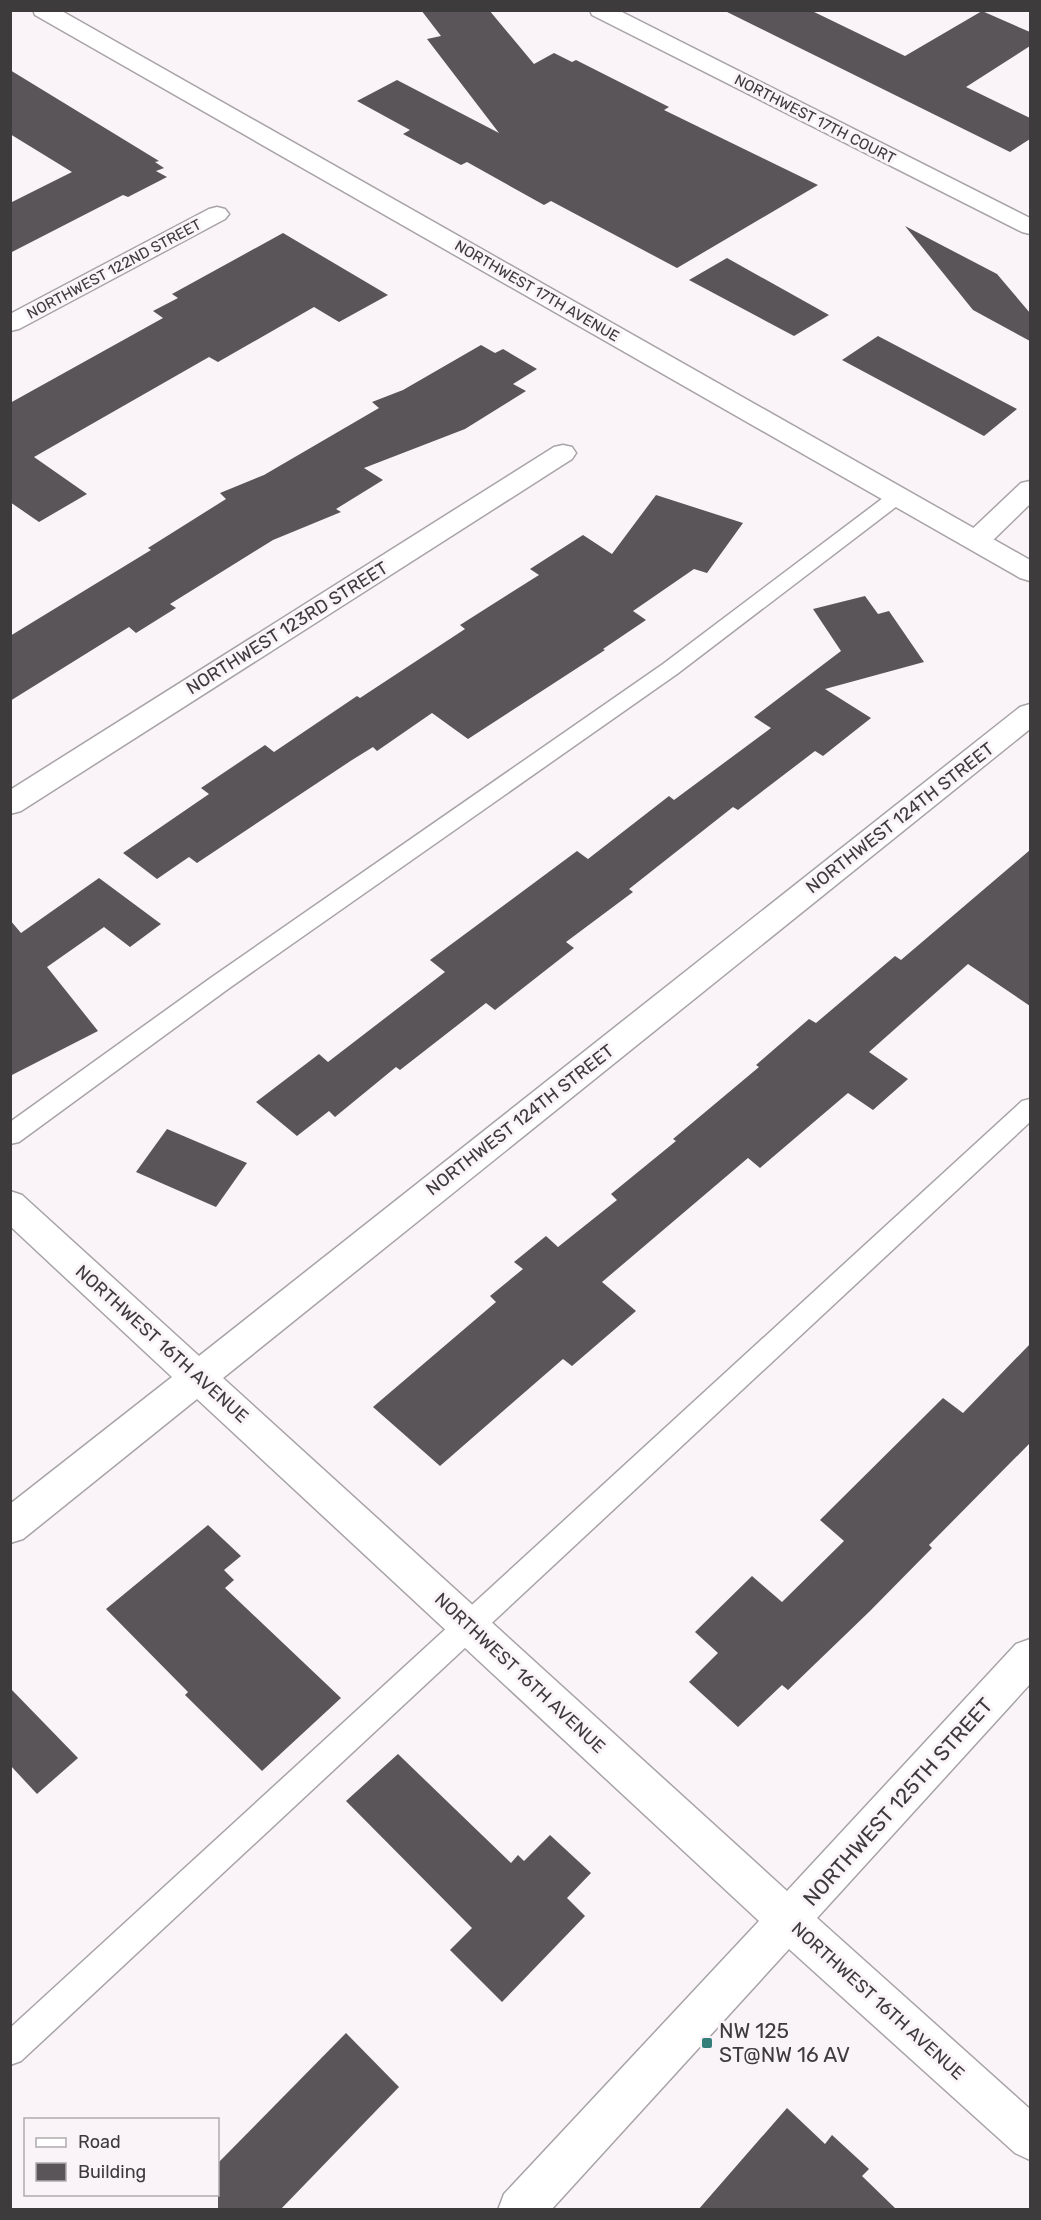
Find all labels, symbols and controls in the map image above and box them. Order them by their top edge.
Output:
street label: NORTHWEST 17TH COURT [732,71,899,168]
street label: NORTHWEST 122ND STREET [24,215,205,323]
street label: NORTHWEST 17TH AVENUE [452,236,622,346]
street label: NORTHWEST 123RD STREET [182,557,392,699]
street label: NORTHWEST 124TH STREET [802,738,998,898]
street label: NORTHWEST 124TH STREET [422,1040,618,1200]
street label: NORTHWEST 16TH AVENUE [71,1260,253,1428]
street label: NORTHWEST 16TH AVENUE [430,1588,610,1758]
street label: NORTHWEST 125TH STREET [798,1693,998,1911]
street label: NORTHWEST 16TH AVENUE [787,1917,969,2085]
place label: NW 125 ST@NW 16 AV [719,2018,850,2067]
marker: NW 125 ST@NW 16 AV [700,2036,714,2050]
legend [24,2118,219,2196]
text: Road [78,2131,121,2153]
text: Building [78,2161,146,2183]

